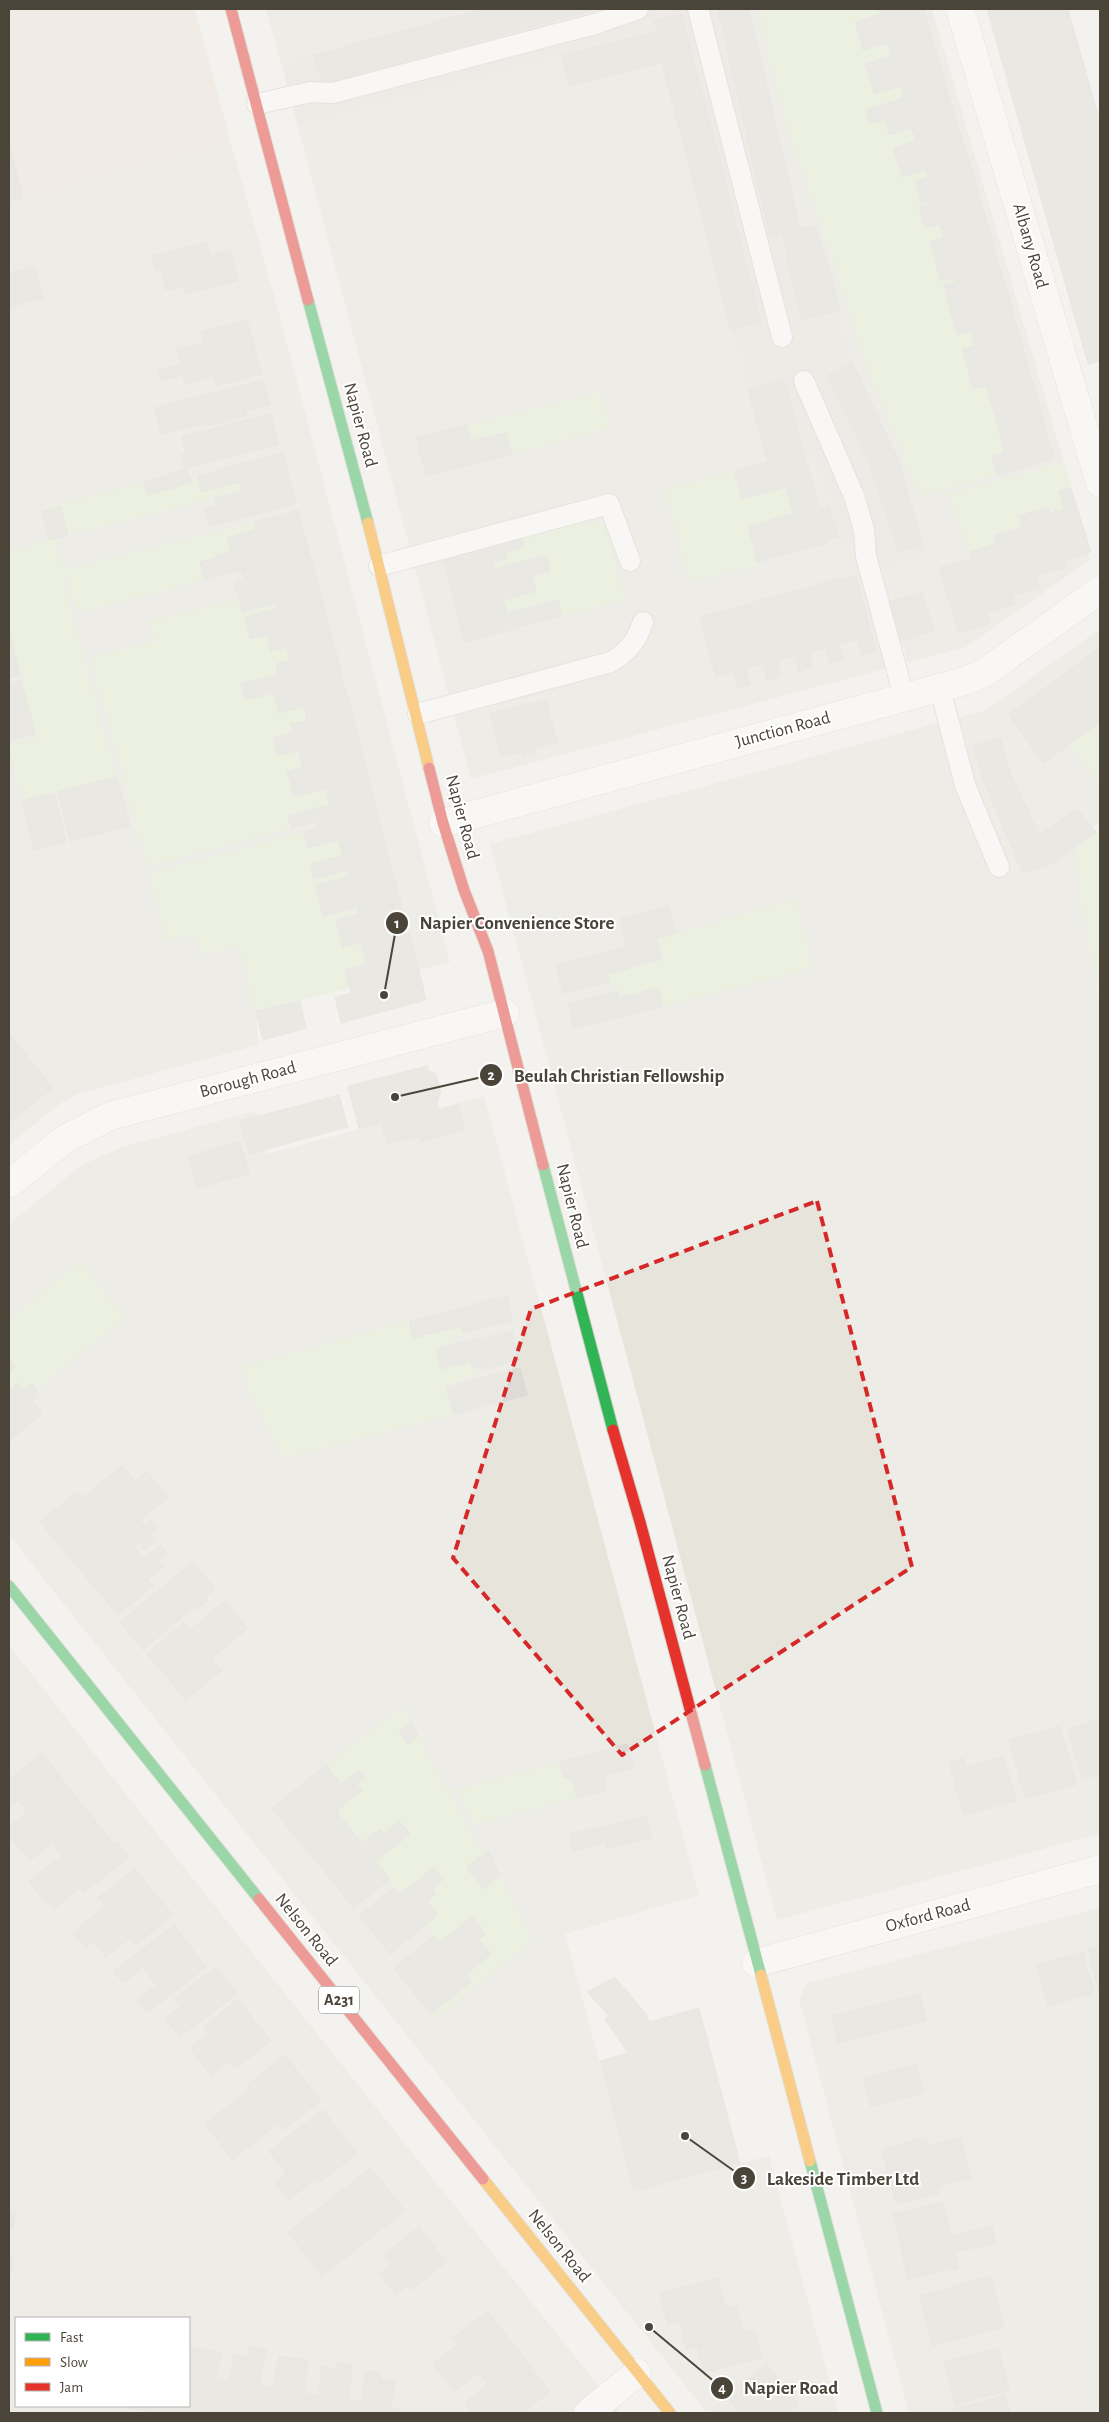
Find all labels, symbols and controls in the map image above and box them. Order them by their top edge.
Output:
street label: Albany Road [1009,201,1051,291]
street label: Napier Road [340,381,380,469]
street label: Junction Road [734,709,832,751]
street label: Napier Road [442,773,482,861]
callout: Napier Convenience Store [385,906,624,940]
text: Napier Convenience Store [420,914,614,933]
text: 1 [394,916,400,931]
callout: Beulah Christian Fellowship [478,1058,734,1092]
street label: Borough Road [198,1059,298,1101]
text: Beulah Christian Fellowship [514,1067,724,1086]
text: 2 [487,1068,495,1083]
street label: Napier Road [553,1162,591,1250]
street label: Napier Road [658,1553,698,1641]
street label: Nelson Road [271,1890,341,1970]
street label: Oxford Road [884,1896,972,1936]
road number: A231 [319,1986,359,2014]
callout: Lakeside Timber Ltd [732,2161,929,2195]
text: Lakeside Timber Ltd [767,2170,919,2189]
text: 3 [741,2171,747,2186]
street label: Nelson Road [524,2206,594,2286]
legend [15,2317,190,2407]
text: Fast [60,2330,84,2345]
text: Slow [60,2355,88,2370]
callout: Napier Road [709,2371,849,2405]
text: Napier Road [744,2379,838,2398]
text: Jam [60,2380,83,2395]
text: 4 [718,2381,726,2396]

